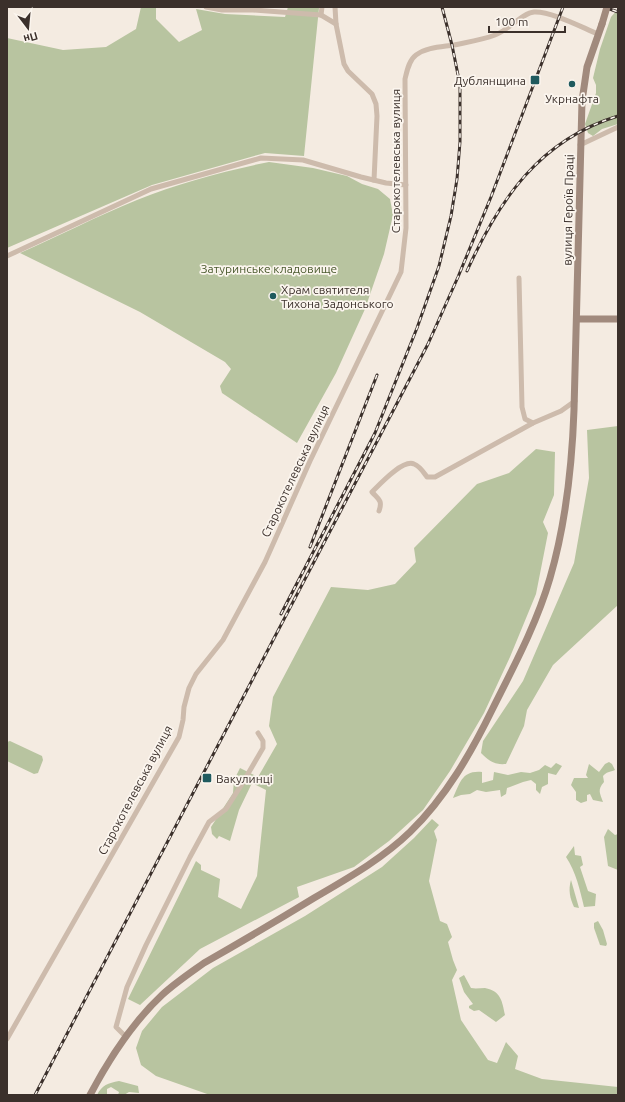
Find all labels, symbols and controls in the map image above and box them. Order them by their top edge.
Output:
north arrow [8,8,48,48]
scale bar [489,8,565,34]
text: 100 m [495,15,528,28]
text: Пн [22,30,39,45]
place label: Дублянщина [454,74,526,87]
marker: Дублянщина [529,74,541,86]
marker: Укрнафта [567,79,577,89]
street label: Старокотелевська вулиця [389,89,402,233]
place label: Укрнафта [545,92,599,105]
street label: вулиця Героїв Праці [561,154,575,266]
park label: Затуринське кладовище [201,262,337,275]
place label: Храм святителя Тихона Задонського [281,283,394,310]
marker: Храм святителя Тихона Задонського [268,291,278,301]
street label: Старокотелевська вулиця [259,403,331,539]
street label: Старокотелевська вулиця [95,723,175,857]
marker: Вакулинці [201,772,213,784]
place label: Вакулинці [216,772,273,785]

